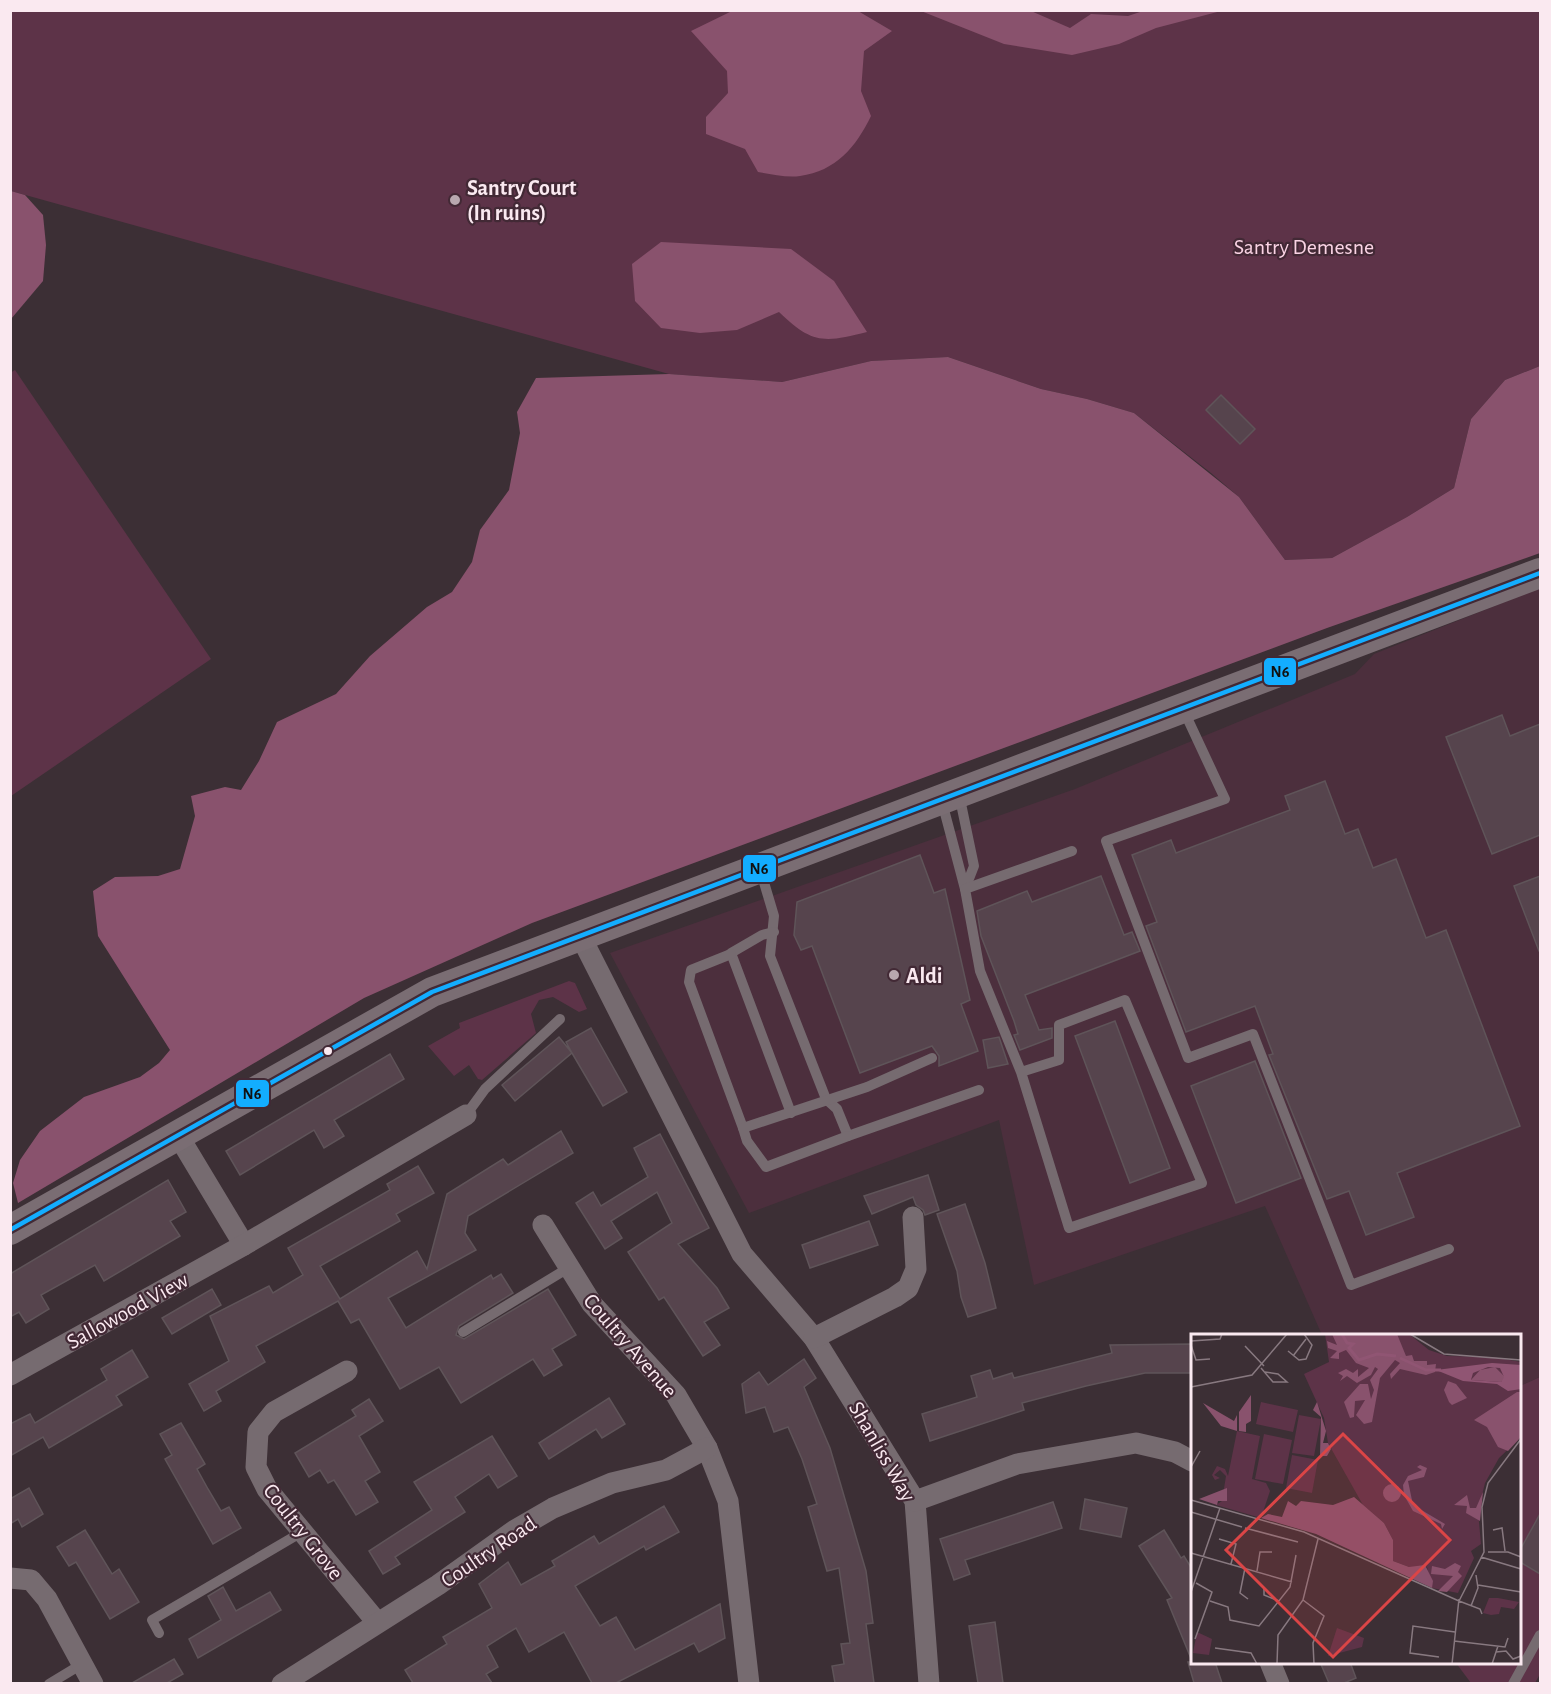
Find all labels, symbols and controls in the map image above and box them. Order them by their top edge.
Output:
place label: Santry Court (In ruins) [467,177,577,224]
marker: Santry Court (In ruins) [448,193,462,207]
park label: Santry Demesne [1234,236,1374,258]
line badge: N6 [1263,657,1297,686]
text: N6 [1271,664,1290,680]
line badge: N6 [742,854,777,883]
text: N6 [750,861,769,877]
place label: Aldi [906,965,943,987]
marker: Aldi [887,968,901,982]
unlabelled marker [322,1045,334,1057]
line badge: N6 [235,1079,270,1108]
text: N6 [243,1086,262,1102]
street label: Sallowood View [63,1268,192,1353]
street label: Coultry Avenue [579,1289,681,1402]
inset map [1191,1334,1521,1664]
street label: Shanliss Way [845,1398,920,1506]
street label: Coultry Grove [259,1479,347,1584]
street label: Coultry Road [437,1512,540,1592]

